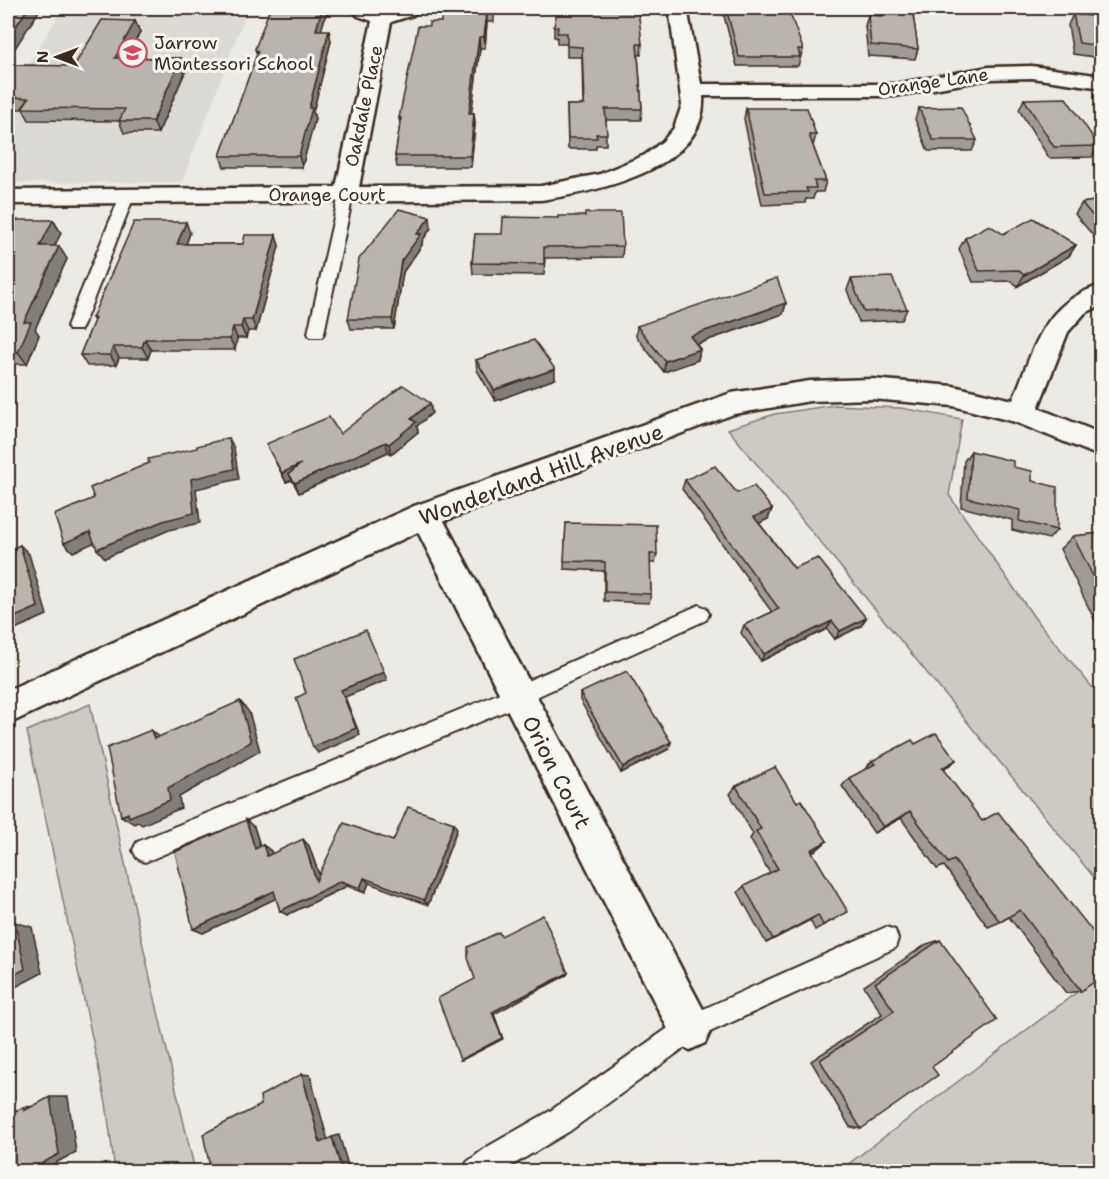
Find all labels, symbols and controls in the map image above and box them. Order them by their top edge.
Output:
north arrow [27,27,87,87]
place label: Jarrow Montessori School [154,31,314,76]
school or university icon: Jarrow Montessori School [117,37,149,69]
street label: Oakdale Place [339,43,389,169]
text: N [32,51,53,63]
street label: Orange Lane [876,62,990,102]
street label: Orange Court [268,183,386,207]
street label: Wonderland Hill Avenue [415,417,667,532]
street label: Orion Court [516,711,598,834]

